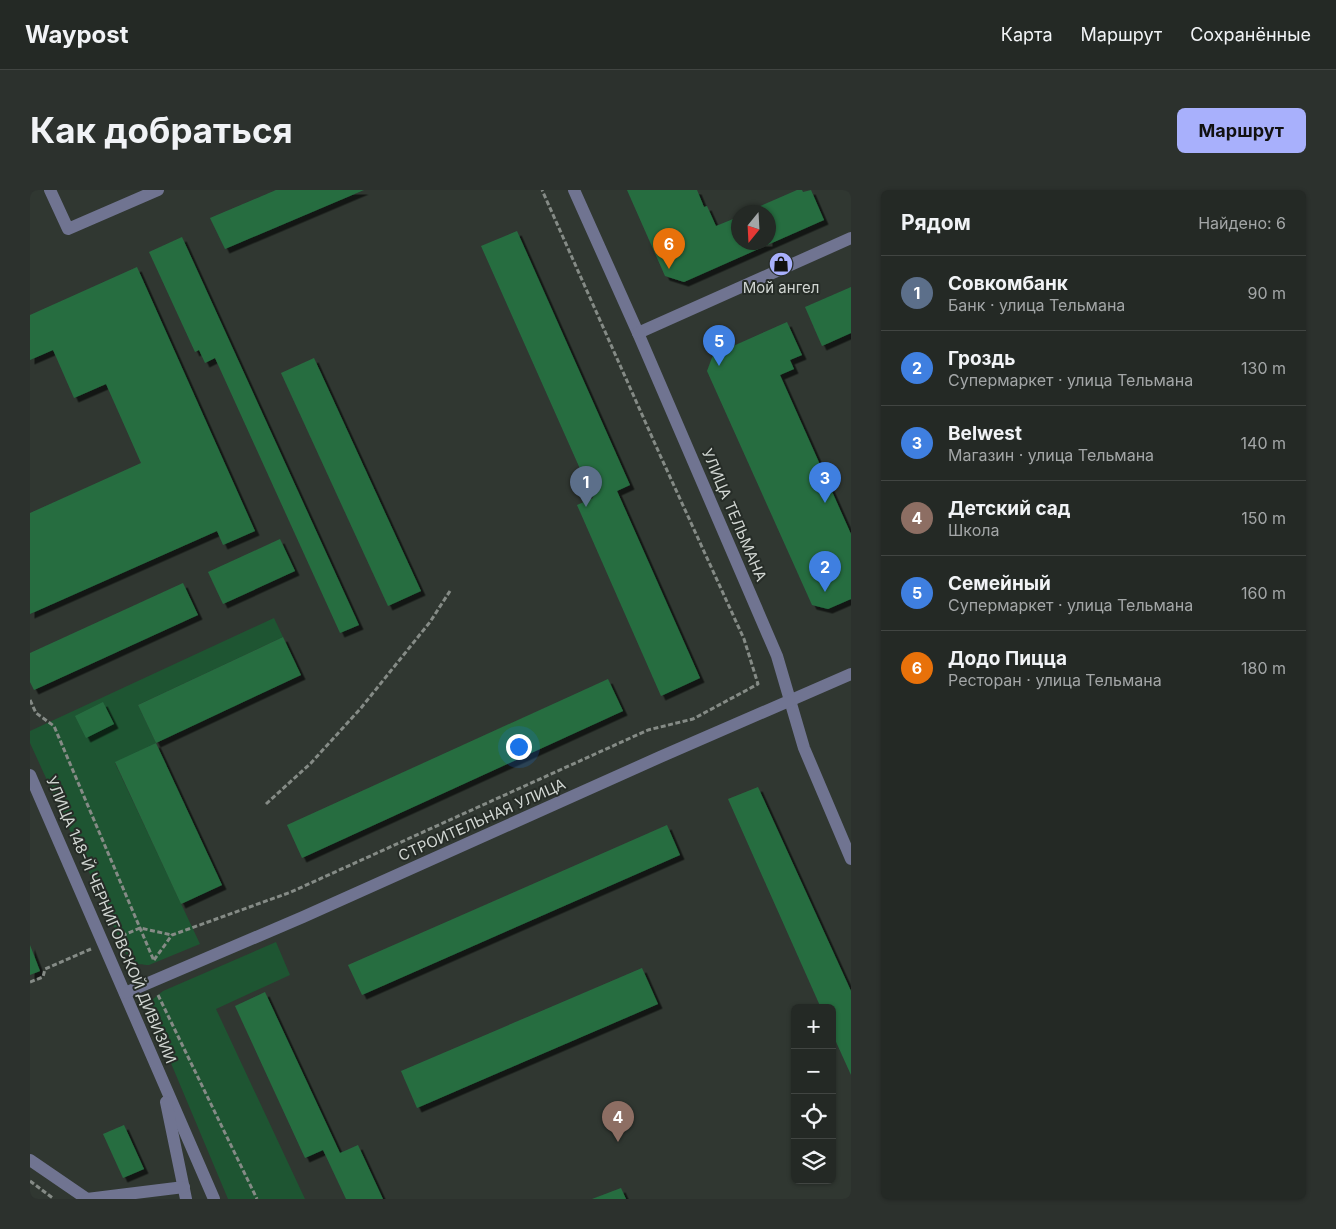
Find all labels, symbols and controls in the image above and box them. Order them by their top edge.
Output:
text: Waypost [25,20,129,49]
text: Карта [1001,24,1053,45]
text: Маршрут [1081,24,1162,45]
text: Сохранённые [1190,24,1311,45]
button: Маршрут [1177,108,1306,153]
text: Как добраться [30,109,293,151]
north arrow [731,205,776,250]
text: Рядом [901,210,971,235]
text: Найдено: 6 [1198,213,1286,233]
pin: 6 [653,228,685,269]
shop icon: Мой ангел [768,251,794,277]
text: Совкомбанк [948,272,1068,295]
place label: Мой ангел [743,278,819,297]
text: 1 [914,283,920,303]
text: 90 m [1247,283,1286,303]
text: Банк · улица Тельмана [948,295,1125,315]
pin: 5 [703,325,735,366]
text: Гроздь [948,347,1015,370]
text: 2 [912,358,922,378]
text: 130 m [1241,358,1286,378]
text: Супермаркет · улица Тельмана [948,370,1193,390]
text: Belwest [948,422,1022,445]
text: 3 [912,433,922,453]
text: 140 m [1241,433,1286,453]
text: Магазин · улица Тельмана [948,445,1154,465]
street label: УЛИЦА ТЕЛЬМАНА [698,446,771,584]
pin: 3 [809,462,841,503]
pin: 1 [570,466,602,507]
text: Детский сад [948,497,1071,520]
text: 4 [912,508,922,528]
text: 150 m [1241,508,1286,528]
text: Школа [948,520,999,540]
pin: 2 [809,551,841,592]
text: Семейный [948,572,1051,595]
text: 5 [912,583,922,603]
text: 160 m [1241,583,1286,603]
text: Супермаркет · улица Тельмана [948,595,1193,615]
text: Додо Пицца [948,647,1067,670]
text: 6 [912,658,922,678]
text: 180 m [1241,658,1286,678]
text: Ресторан · улица Тельмана [948,670,1162,690]
your location [506,734,532,760]
street label: УЛИЦА 148-Й ЧЕРНИГОВСКОЙ ДИВИЗИИ [42,773,181,1066]
street label: СТРОИТЕЛЬНАЯ УЛИЦА [395,774,568,865]
map controls [791,1004,836,1184]
button: + [791,1004,836,1049]
button: − [791,1049,836,1094]
button: locate [791,1094,836,1139]
pin: 4 [602,1101,634,1142]
button: layers [791,1139,836,1184]

